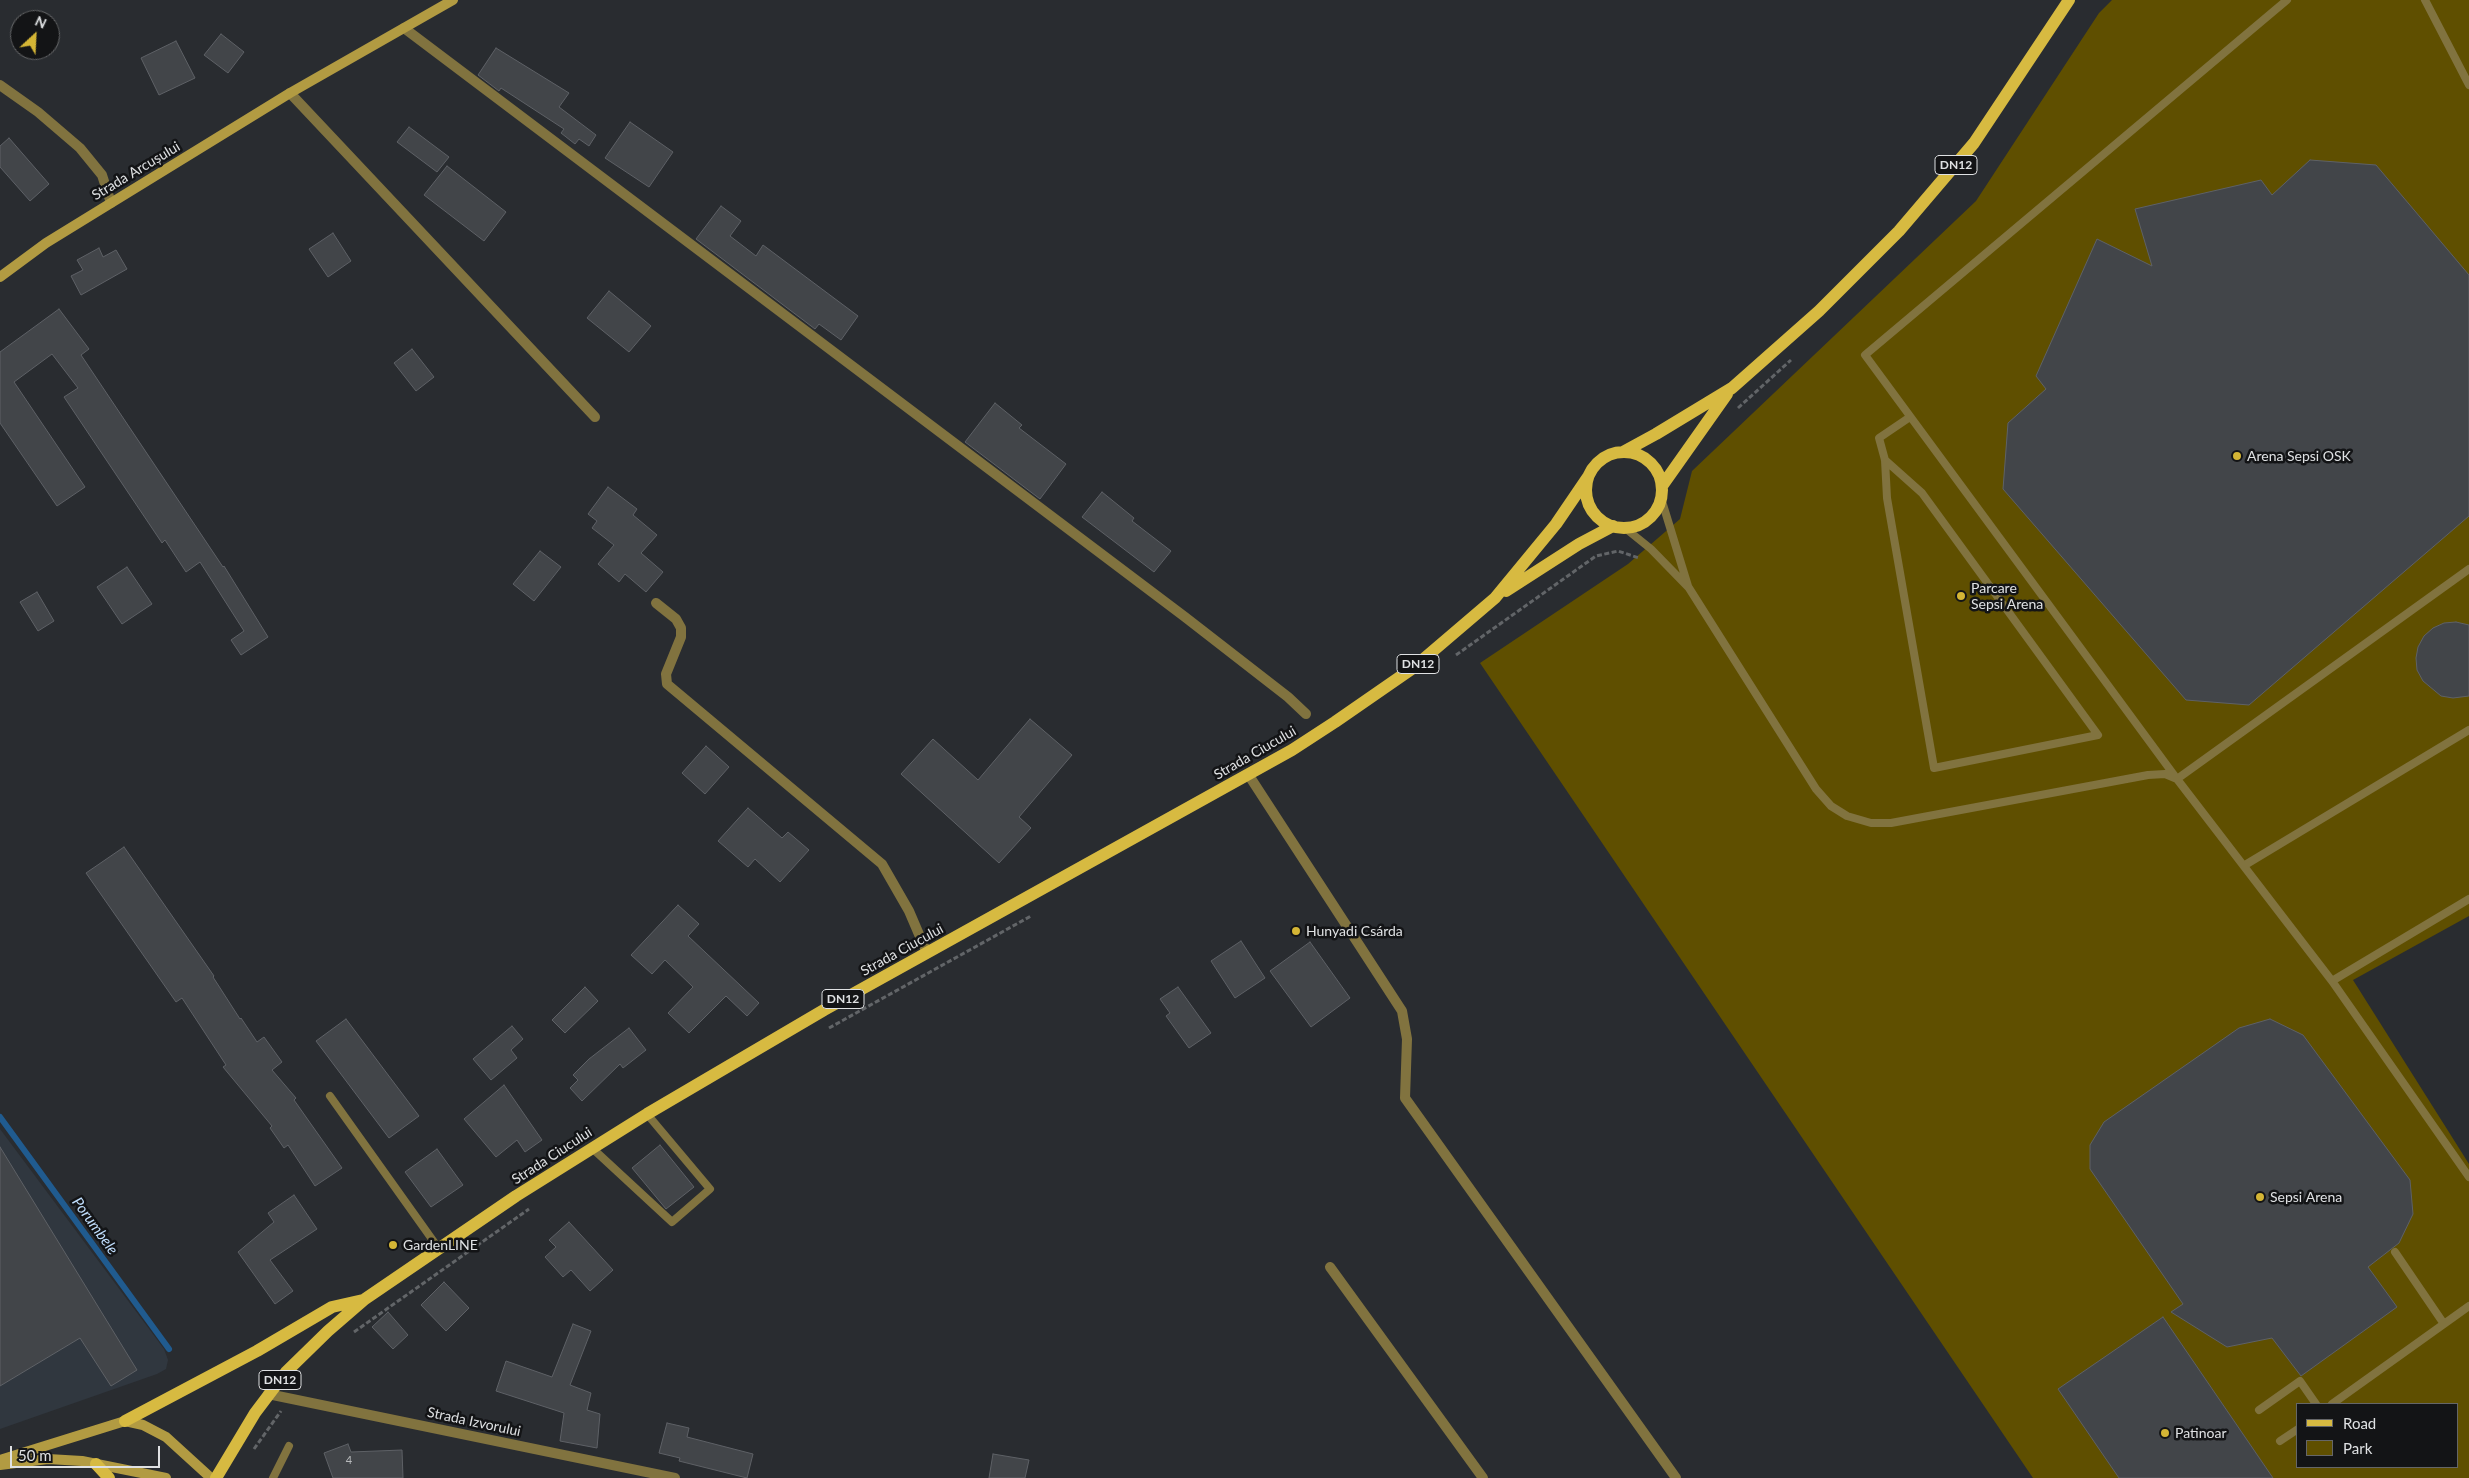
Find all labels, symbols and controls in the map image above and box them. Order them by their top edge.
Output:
north arrow [10,10,60,60]
text: N [33,12,50,32]
street label: Strada Arcușului [89,138,183,204]
road number: DN12 [1935,156,1977,174]
place label: Arena Sepsi OSK [2247,448,2351,464]
marker: Arena Sepsi OSK [2231,450,2243,462]
place label: Parcare Sepsi Arena [1971,580,2043,612]
marker: Parcare Sepsi Arena [1955,590,1967,602]
road number: DN12 [1397,654,1439,674]
street label: Strada Ciucului [1211,723,1299,783]
street label: Strada Ciucului [858,920,946,980]
place label: Hunyadi Csárda [1306,923,1403,939]
marker: Hunyadi Csárda [1290,925,1302,937]
road number: DN12 [822,990,864,1009]
street label: Strada Ciucului [509,1124,595,1188]
place label: Sepsi Arena [2270,1189,2342,1205]
marker: Sepsi Arena [2254,1191,2266,1203]
water label: Porumbele [68,1194,122,1258]
place label: GardenLINE [403,1237,478,1253]
marker: GardenLINE [387,1239,399,1251]
road number: DN12 [259,1370,301,1390]
legend [2296,1403,2459,1468]
street label: Strada Izvorului [426,1404,522,1440]
text: Road [2343,1414,2376,1432]
place label: Patinoar [2175,1425,2226,1441]
marker: Patinoar [2159,1427,2171,1439]
scale bar [12,1436,162,1468]
text: Park [2343,1439,2372,1457]
text: 50 m [18,1446,52,1464]
house number: 4 [346,1453,352,1467]

